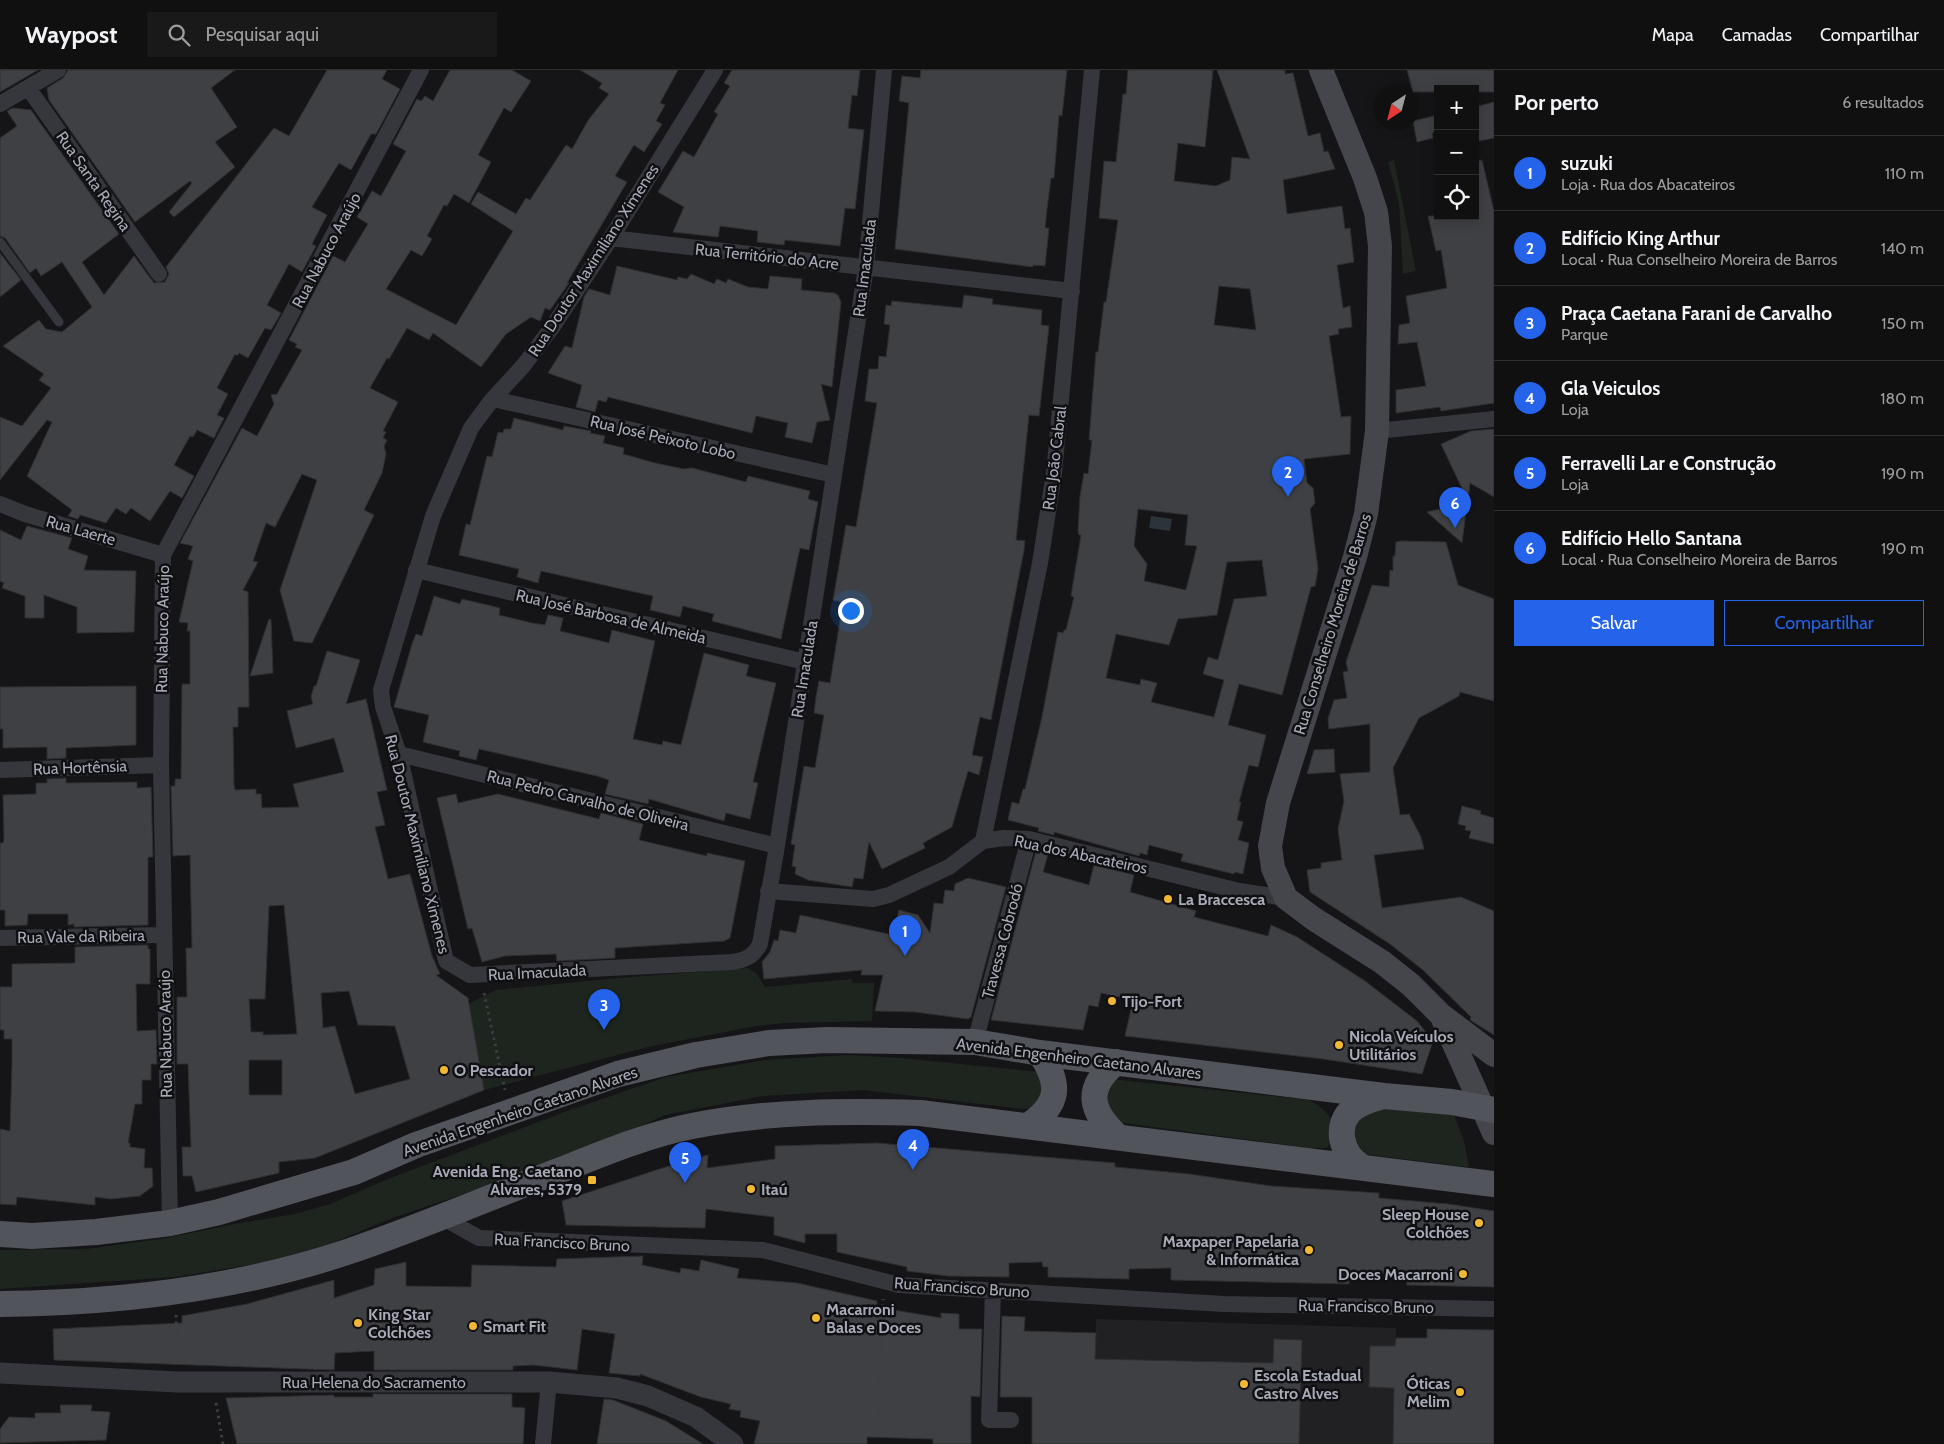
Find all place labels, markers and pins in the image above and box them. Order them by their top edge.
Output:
pin: 2 [1272,456,1304,497]
pin: 6 [1439,487,1471,528]
place label: La Braccesca [1178,890,1265,909]
marker: La Braccesca [1162,893,1174,905]
pin: 1 [889,915,921,956]
pin: 3 [588,989,620,1030]
place label: Tijo-Fort [1122,992,1182,1011]
marker: Tijo-Fort [1106,995,1118,1007]
place label: Nicola Veículos Utilitários [1349,1027,1454,1064]
marker: Nicola Veículos Utilitários [1333,1039,1345,1051]
place label: O Pescador [454,1061,534,1080]
marker: O Pescador [438,1064,450,1076]
pin: 4 [897,1129,929,1170]
pin: 5 [669,1142,701,1183]
place label: Avenida Eng. Caetano Alvares, 5379 [433,1162,582,1199]
marker: Avenida Eng. Caetano Alvares, 5379 [586,1174,598,1186]
place label: Itaú [761,1180,788,1199]
marker: Itaú [745,1183,757,1195]
place label: Sleep House Colchões [1382,1205,1469,1242]
marker: Sleep House Colchões [1473,1217,1485,1229]
place label: Maxpaper Papelaria & Informática [1163,1232,1299,1269]
marker: Maxpaper Papelaria & Informática [1303,1244,1315,1256]
place label: Doces Macarroni [1338,1265,1453,1284]
marker: Doces Macarroni [1457,1268,1469,1280]
place label: Macarroni Balas e Doces [826,1300,921,1337]
place label: King Star Colchões [368,1305,431,1342]
marker: Macarroni Balas e Doces [810,1312,822,1324]
marker: King Star Colchões [352,1317,364,1329]
place label: Smart Fit [483,1317,547,1336]
marker: Smart Fit [467,1320,479,1332]
place label: Escola Estadual Castro Alves [1254,1366,1361,1403]
place label: Óticas Melim [1407,1374,1450,1411]
marker: Escola Estadual Castro Alves [1238,1378,1250,1390]
marker: Óticas Melim [1454,1386,1466,1398]

